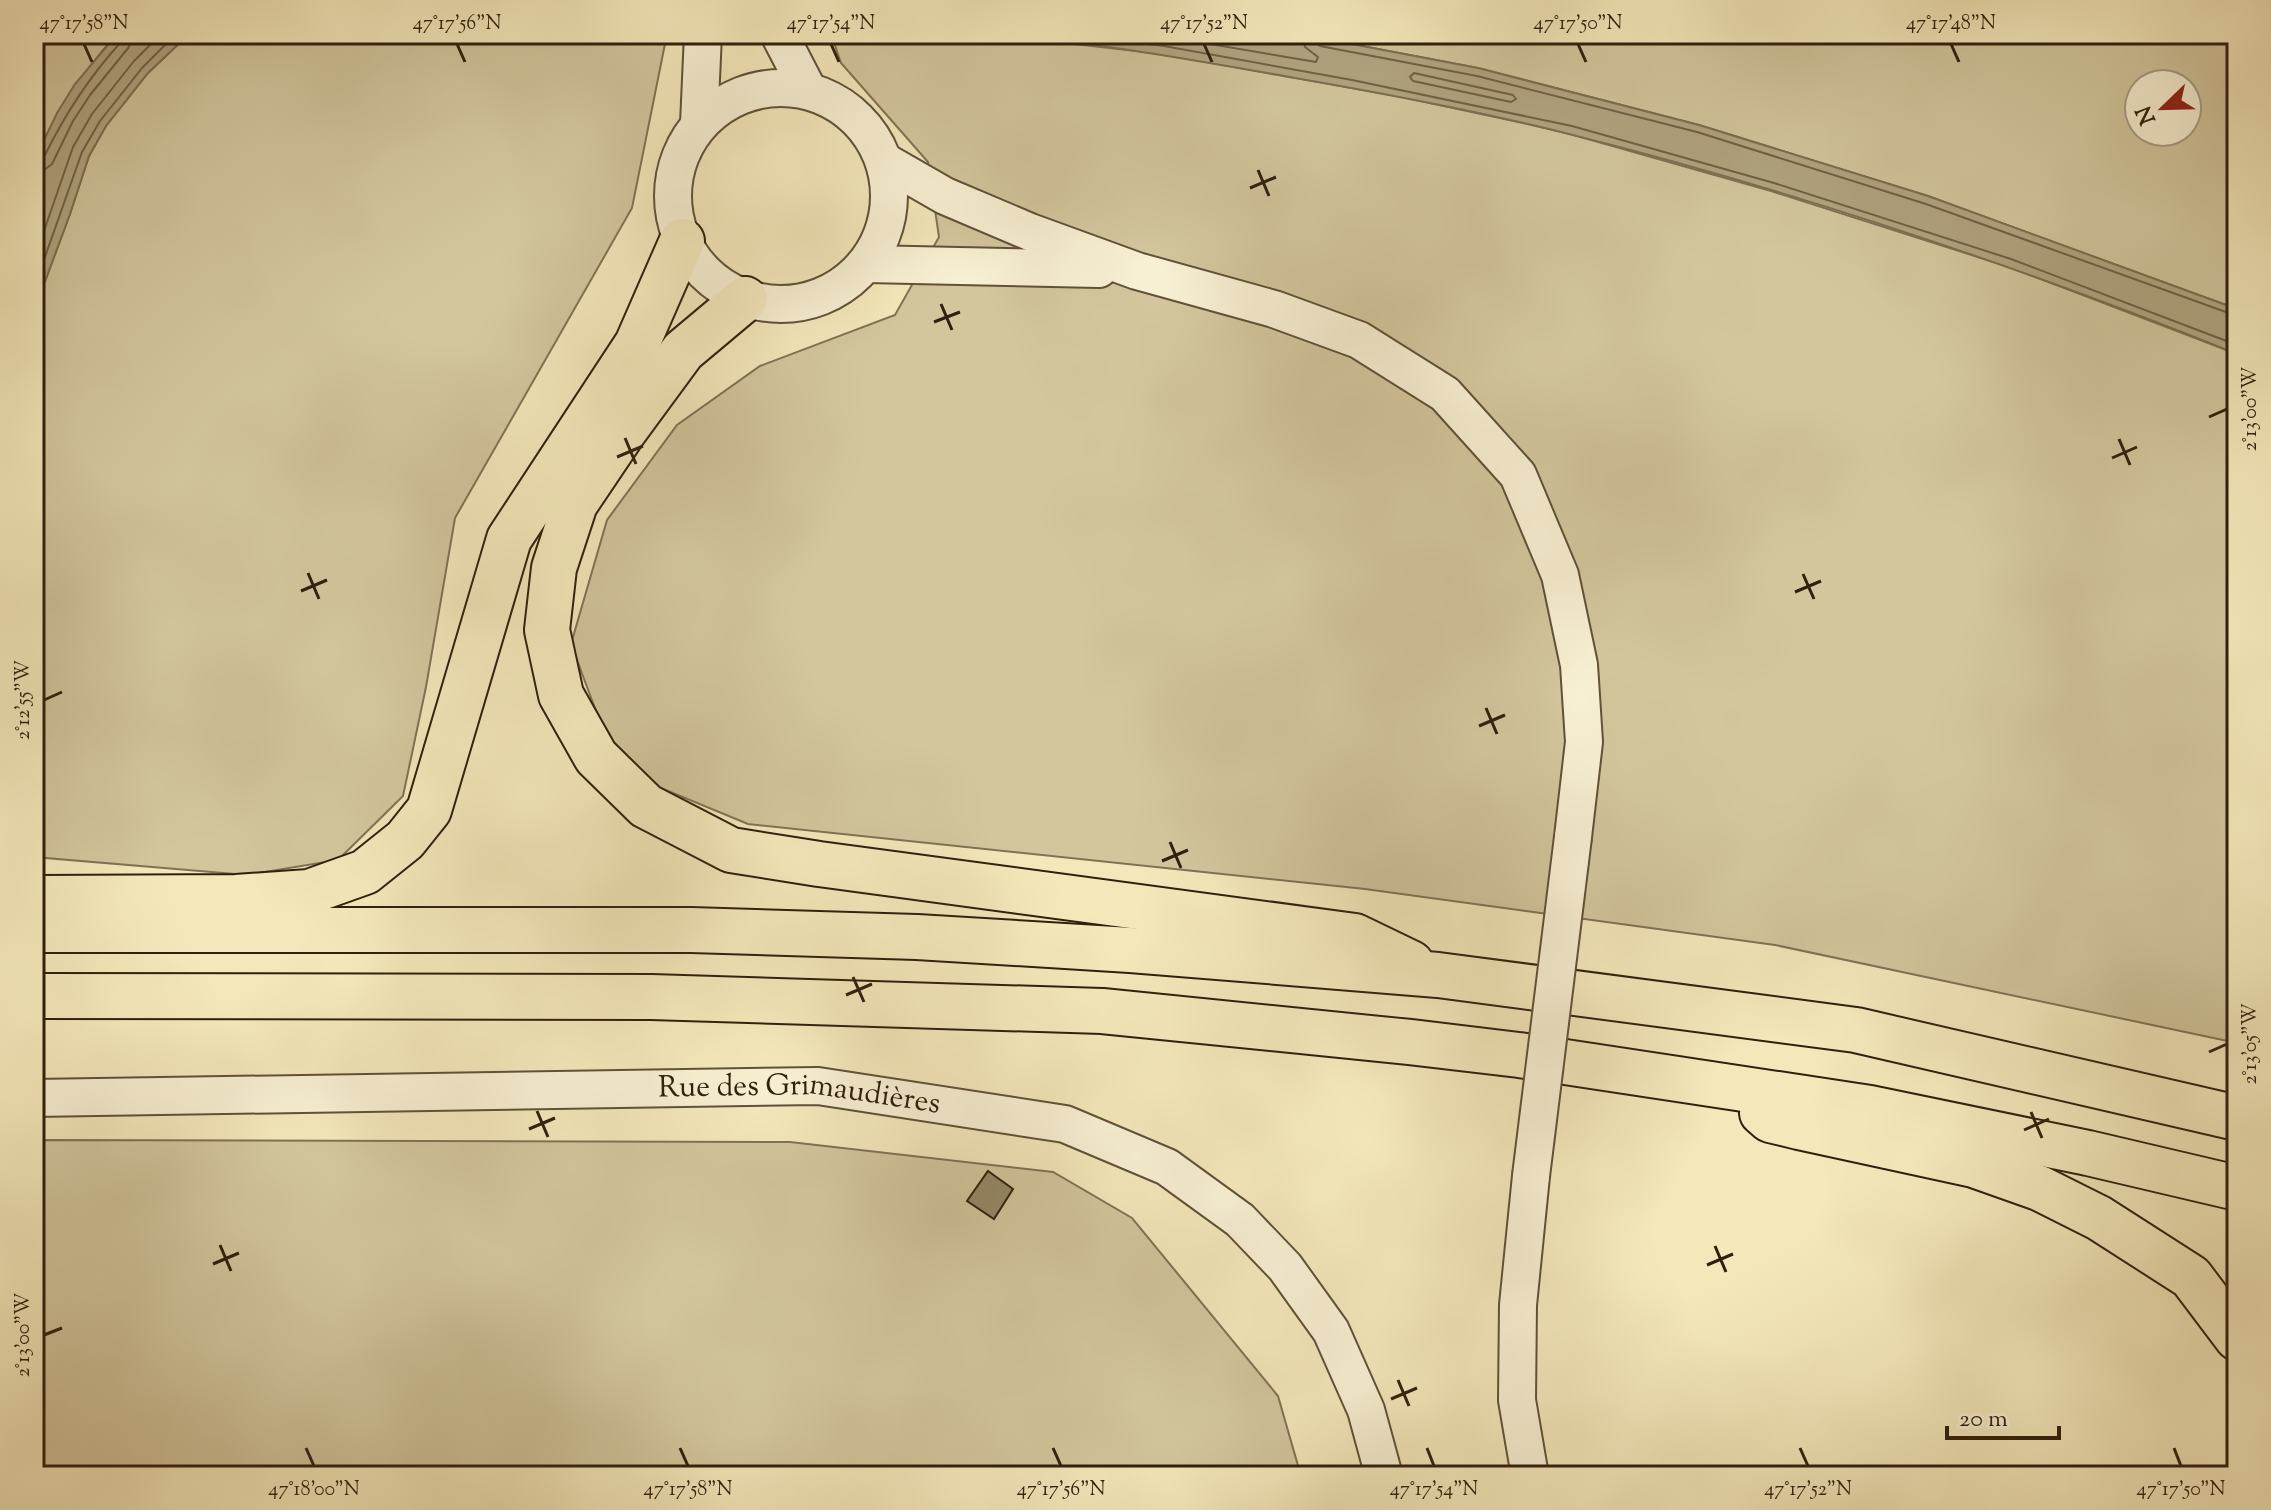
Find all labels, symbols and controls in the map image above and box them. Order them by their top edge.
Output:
text: 47°17'58"N [40,10,128,39]
text: 47°17'56"N [413,10,501,39]
text: 47°17'54"N [787,10,875,39]
text: 47°17'52"N [1160,10,1248,39]
text: 47°17'50"N [1534,10,1622,39]
text: 47°17'48"N [1906,10,1996,39]
north arrow [2123,68,2203,148]
text: N [2129,100,2166,129]
text: 2°13'00"W [2237,367,2266,451]
text: 2°12'55"W [10,660,39,740]
text: 2°13'05"W [2237,1003,2266,1085]
street label: Rue des Grimaudières [658,1063,943,1126]
text: 2°13'00"W [10,1293,39,1377]
scale bar [1947,1390,2059,1440]
text: 20 m [1959,1403,2008,1437]
text: 47°18'00"N [268,1476,360,1505]
text: 47°17'58"N [644,1476,732,1505]
text: 47°17'56"N [1017,1476,1105,1505]
text: 47°17'54"N [1390,1476,1478,1505]
text: 47°17'52"N [1764,1476,1852,1505]
text: 47°17'50"N [2137,1476,2225,1505]

